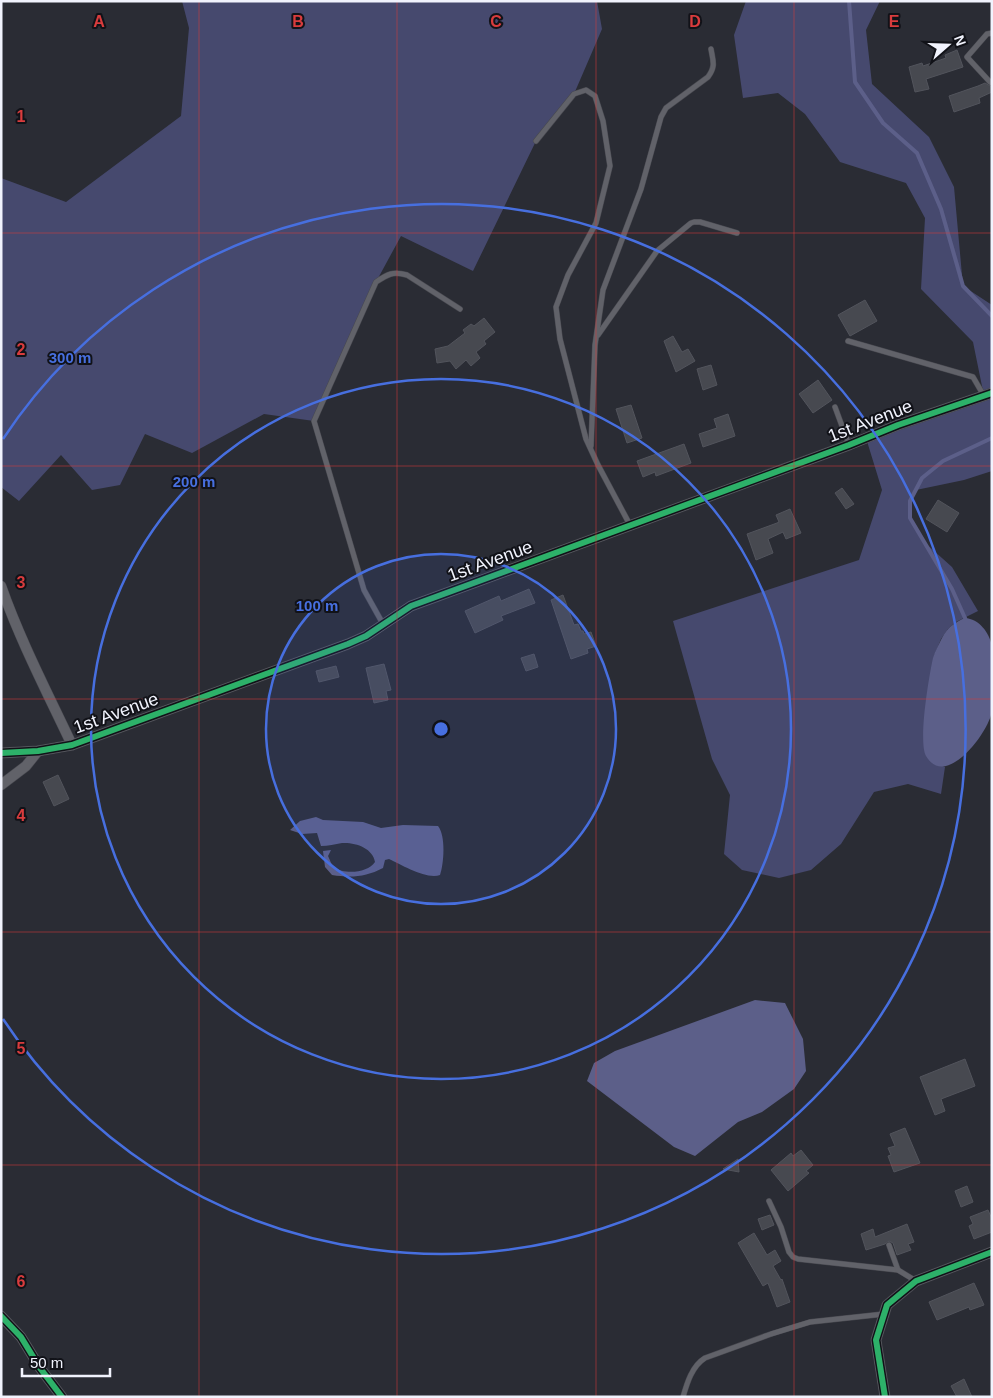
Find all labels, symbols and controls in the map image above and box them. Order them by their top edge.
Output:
text: A [93,13,105,30]
text: B [292,13,304,30]
text: C [490,13,502,30]
text: D [689,13,701,30]
text: E [889,13,900,30]
north arrow [923,20,973,70]
text: N [951,33,969,48]
text: 1 [17,108,26,125]
text: 2 [17,341,26,358]
text: 300 m [49,349,91,366]
street label: 1st Avenue [825,396,915,446]
text: 200 m [173,473,215,490]
street label: 1st Avenue [445,536,535,586]
text: 3 [17,574,26,591]
text: 100 m [296,597,338,614]
street label: 1st Avenue [71,688,161,738]
centre of rings [432,720,450,738]
text: 4 [17,807,26,824]
text: 5 [17,1040,26,1057]
text: 6 [17,1273,26,1290]
scale bar [22,1346,110,1378]
text: 50 m [30,1354,63,1371]

